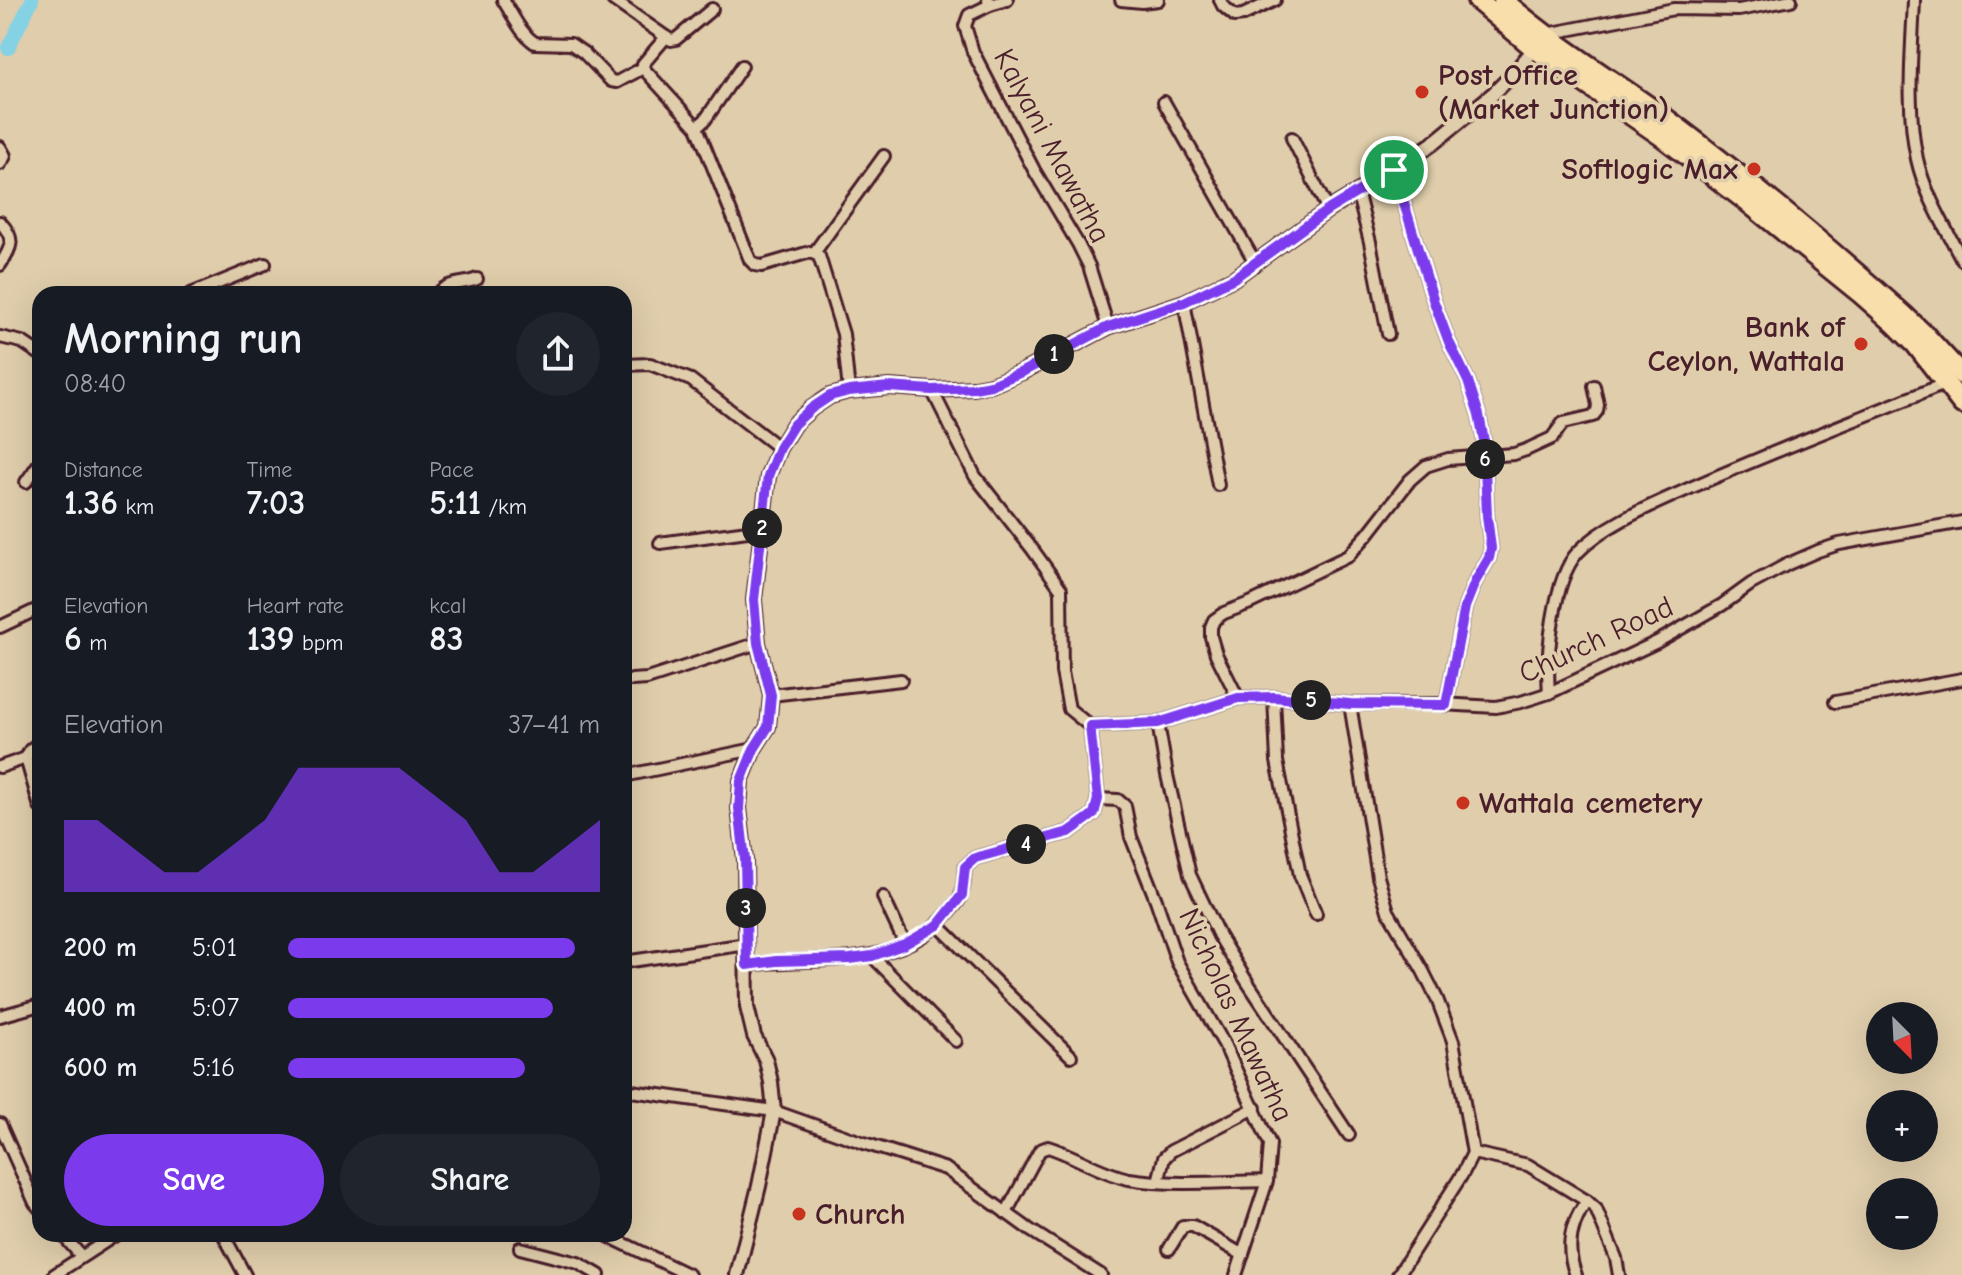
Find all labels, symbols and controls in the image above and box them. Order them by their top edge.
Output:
street label: Kalyani Mawatha [986,43,1118,249]
place label: Post Office (Market Junction) [1438,58,1669,127]
marker: Post Office (Market Junction) [1413,83,1431,101]
pin [1360,136,1428,204]
icon: arrive [1372,148,1416,192]
place label: Softlogic Max [1562,152,1738,187]
marker: Softlogic Max [1745,160,1763,178]
place label: Bank of Ceylon, Wattala [1648,310,1846,379]
button: share [516,312,600,396]
text: Morning run [64,313,303,364]
pin: 1 [1034,334,1074,374]
marker: Bank of Ceylon, Wattala [1852,335,1870,353]
text: 1 [1050,341,1058,367]
text: 08:40 [64,369,126,399]
pin: 6 [1465,439,1505,479]
text: 6 [1479,446,1491,472]
text: Distance [64,457,143,483]
text: Time [247,457,292,483]
text: Pace [429,457,474,483]
text: 1.36 [64,483,118,523]
text: 7:03 [247,483,305,523]
text: 5:11 [429,483,481,523]
text: km [118,494,154,520]
text: /km [481,494,527,520]
pin: 2 [742,508,782,548]
text: 2 [757,515,767,541]
street label: Church Road [1513,589,1679,691]
text: Elevation [64,593,148,619]
text: Heart rate [247,593,344,619]
text: kcal [429,593,466,619]
text: 6 [64,619,82,659]
text: 139 [247,619,295,659]
text: 83 [429,619,464,659]
text: m [82,630,107,656]
text: bpm [295,630,344,656]
pin: 5 [1291,680,1331,720]
text: 5 [1305,687,1317,713]
text: Elevation [64,710,164,740]
text: 37–41 m [508,710,600,740]
place label: Wattala cemetery [1479,786,1703,821]
marker: Wattala cemetery [1454,794,1472,812]
pin: 4 [1006,824,1046,864]
text: 4 [1021,831,1031,857]
pin: 3 [726,888,766,928]
text: 3 [741,895,751,921]
street label: Nicholas Mawatha [1171,903,1301,1127]
text: 200 m [64,933,137,963]
text: 5:01 [192,933,237,963]
text: 400 m [64,993,136,1023]
text: 5:07 [192,993,239,1023]
north arrow [1866,1002,1938,1074]
map controls [1866,1002,1938,1250]
text: 600 m [64,1053,137,1083]
text: 5:16 [192,1053,235,1083]
button: + [1866,1090,1938,1162]
button: Save [64,1134,324,1226]
button: Share [340,1134,600,1226]
button: − [1866,1178,1938,1250]
place label: Church [815,1197,906,1232]
marker: Church [790,1205,808,1223]

